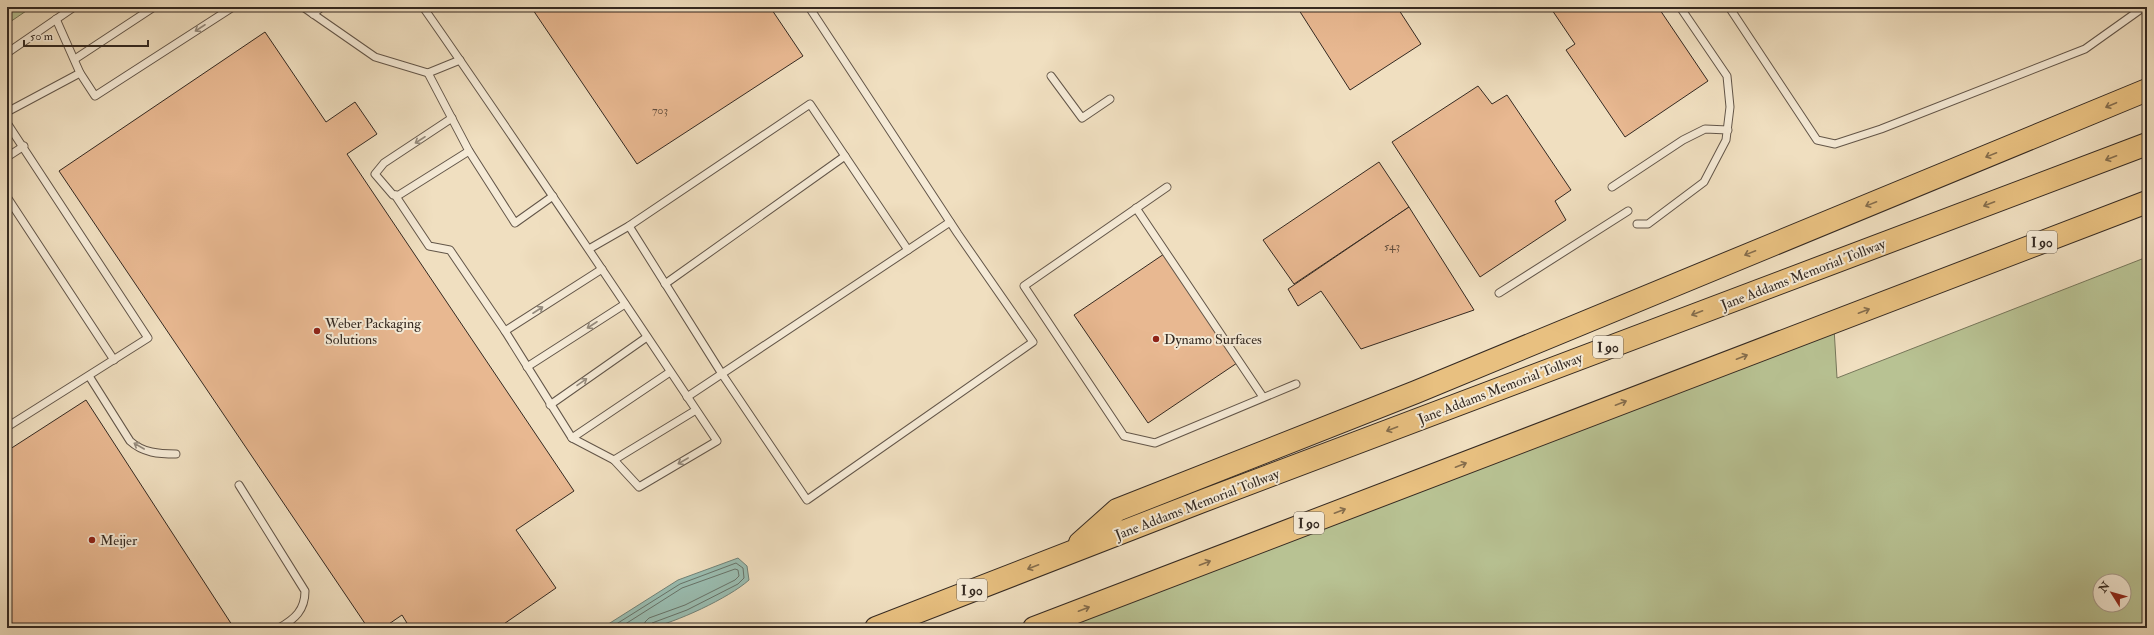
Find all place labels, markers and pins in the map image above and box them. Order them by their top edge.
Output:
place label: Weber Packaging Solutions [324,315,422,348]
marker: Weber Packaging Solutions [312,326,322,336]
place label: Dynamo Surfaces [1164,331,1262,349]
marker: Dynamo Surfaces [1151,334,1161,344]
place label: Meijer [100,532,138,549]
marker: Meijer [87,535,97,545]

